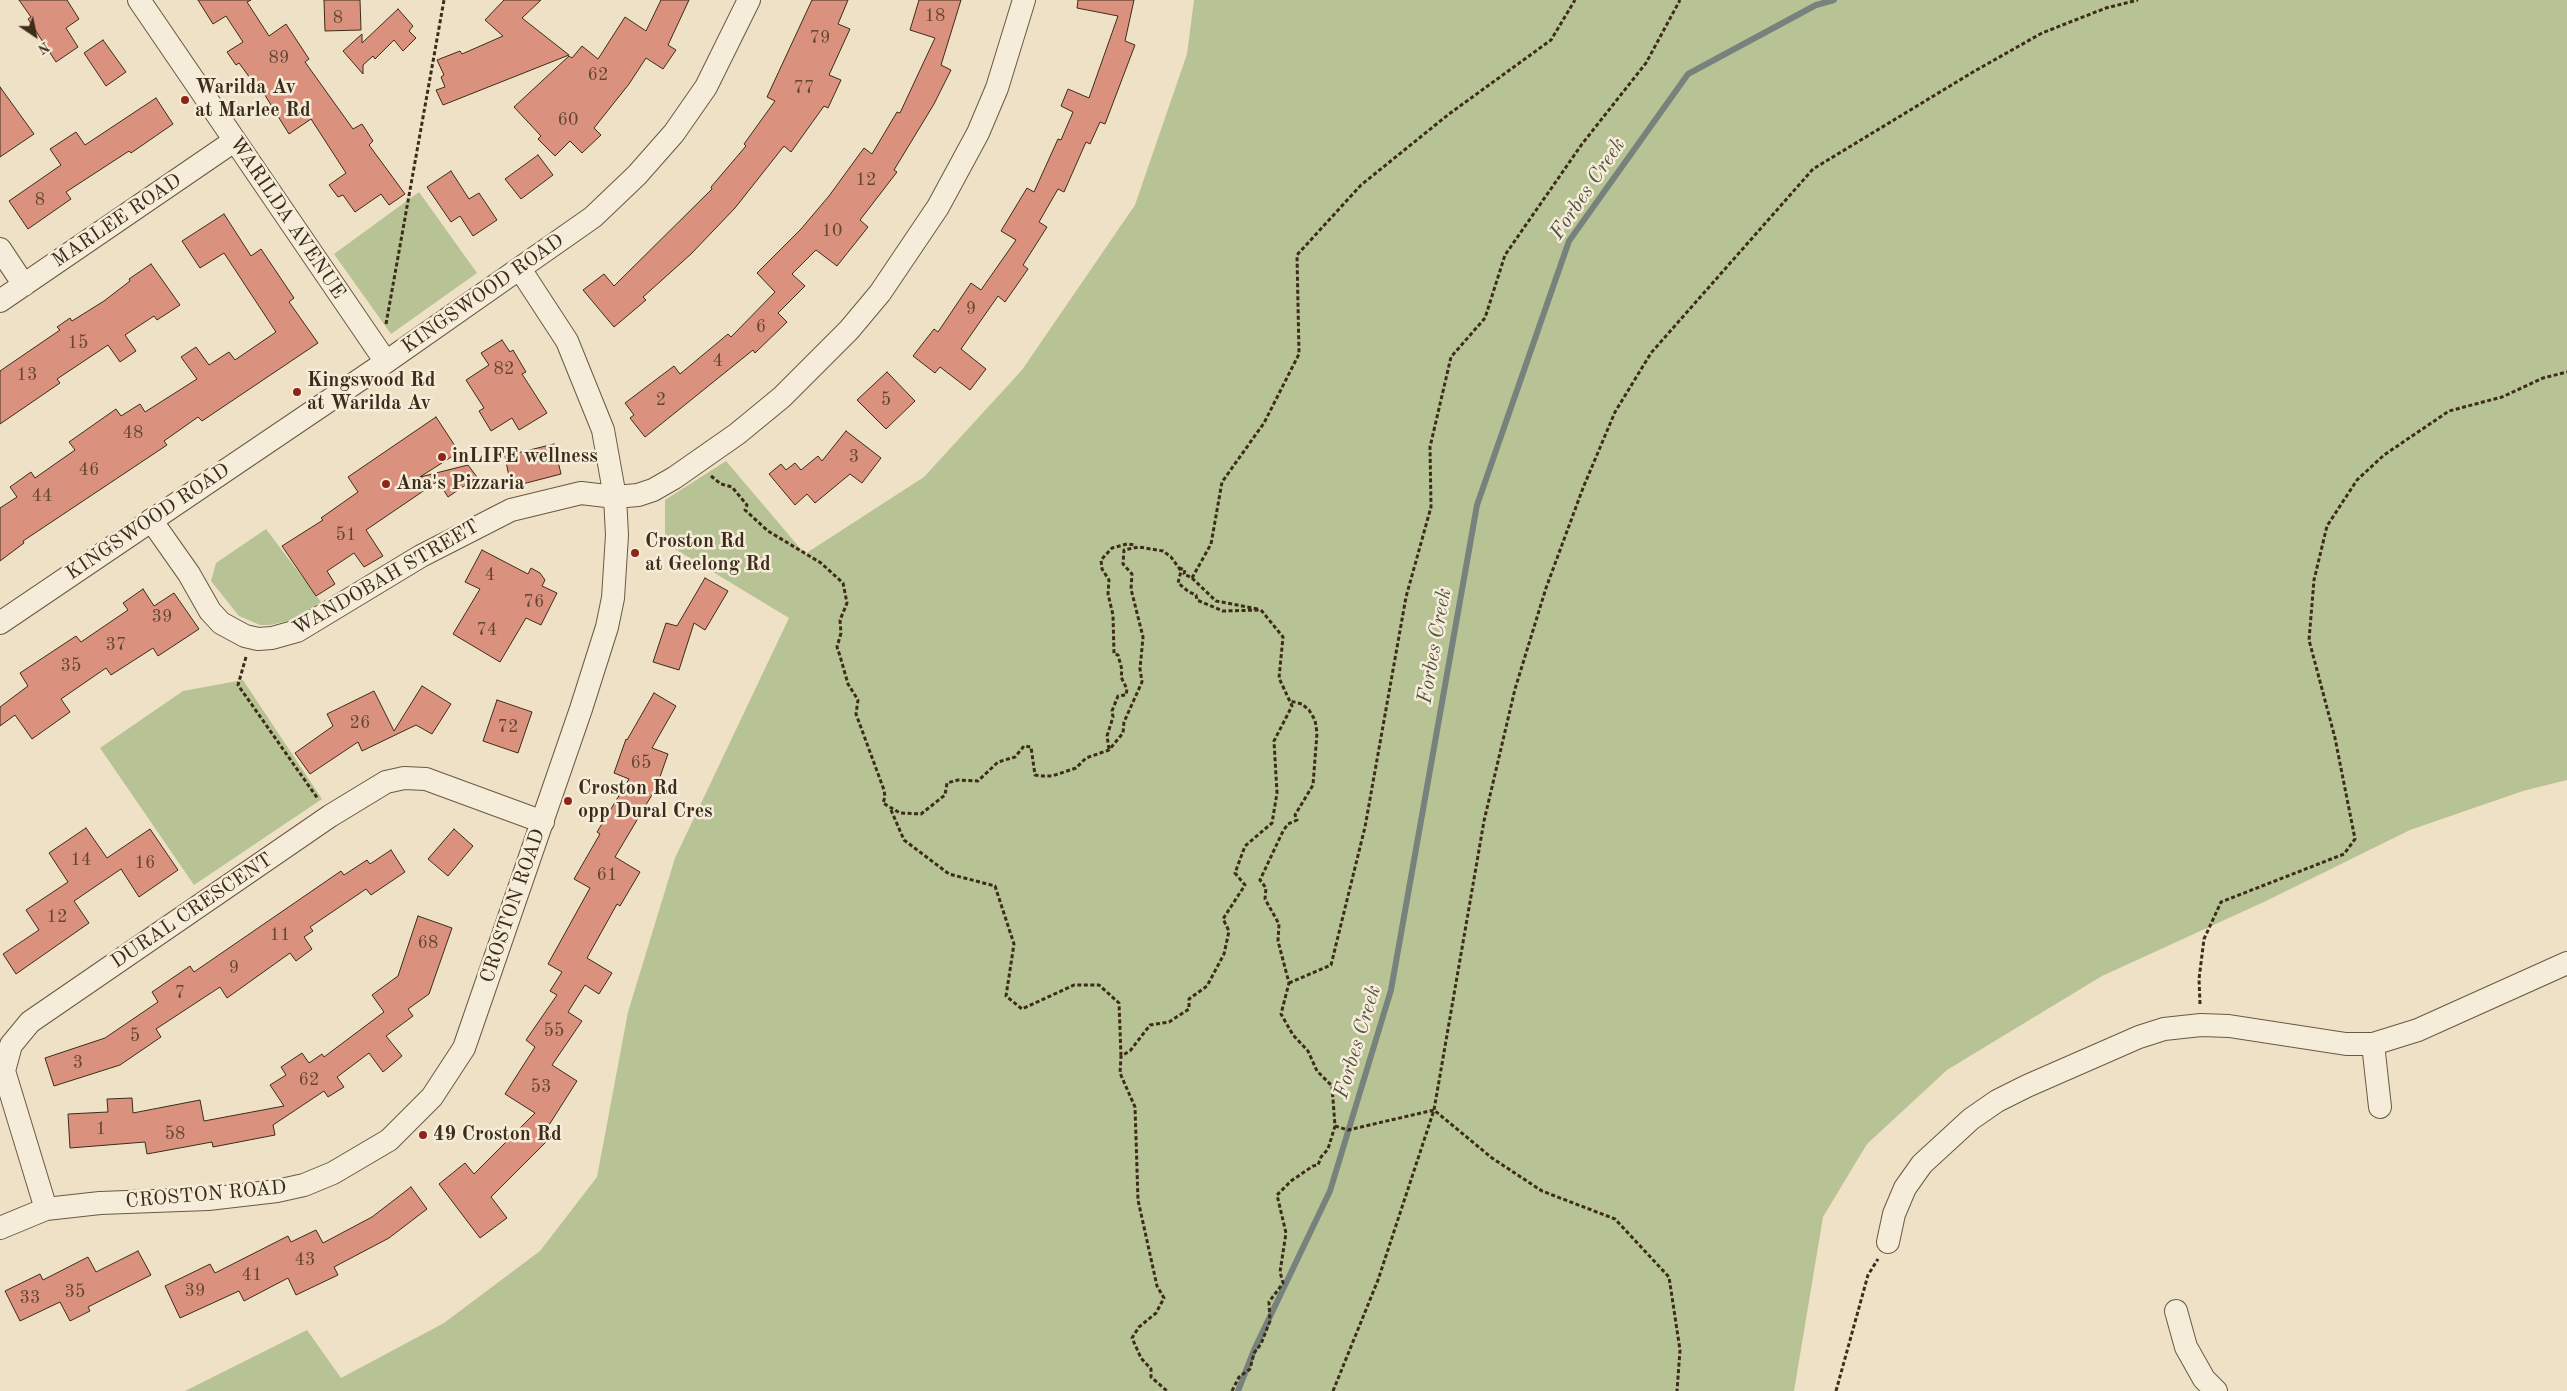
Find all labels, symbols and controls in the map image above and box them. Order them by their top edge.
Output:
house number: 18 [925,5,945,27]
house number: 8 [333,7,343,29]
north arrow [10,10,60,60]
house number: 79 [810,27,830,49]
text: N [35,39,52,56]
house number: 89 [269,47,289,69]
house number: 62 [588,64,608,86]
place label: Warilda Av at Marlee Rd [195,76,311,123]
house number: 77 [794,77,814,99]
marker: Warilda Av at Marlee Rd [179,94,191,106]
house number: 60 [558,109,578,131]
street label: WARILDA AVENUE [224,132,350,304]
water label: Forbes Creek [1545,133,1631,245]
street label: MARLEE ROAD [48,169,186,273]
house number: 12 [856,169,876,191]
house number: 8 [35,189,45,211]
house number: 10 [822,220,842,242]
street label: KINGSWOOD ROAD [397,229,569,359]
house number: 9 [966,298,976,320]
house number: 6 [756,316,766,338]
house number: 15 [68,332,88,354]
house number: 4 [713,350,723,372]
house number: 82 [494,358,514,380]
house number: 13 [17,364,37,386]
place label: Kingswood Rd at Warilda Av [307,369,435,416]
marker: Kingswood Rd at Warilda Av [291,386,303,398]
house number: 2 [656,389,666,411]
house number: 5 [881,389,891,411]
house number: 48 [123,422,143,444]
place label: inLIFE wellness [452,445,598,469]
house number: 3 [849,446,859,468]
marker: inLIFE wellness [436,451,448,463]
street label: KINGSWOOD ROAD [62,458,234,586]
house number: 46 [79,459,99,481]
place label: Ana's Pizzaria [396,472,525,496]
marker: Ana's Pizzaria [380,478,392,490]
house number: 44 [32,485,52,507]
street label: WANDOBAH STREET [289,515,483,641]
house number: 51 [336,524,356,546]
place label: Croston Rd at Geelong Rd [645,530,771,577]
marker: Croston Rd at Geelong Rd [629,547,641,559]
house number: 4 [485,564,495,586]
water label: Forbes Creek [1412,586,1458,706]
house number: 76 [524,591,544,613]
house number: 39 [152,606,172,628]
house number: 74 [477,619,497,641]
house number: 37 [106,634,126,656]
house number: 35 [61,655,81,677]
house number: 26 [350,712,370,734]
house number: 72 [498,716,518,738]
house number: 65 [631,752,651,774]
place label: Croston Rd opp Dural Cres [578,777,713,824]
marker: Croston Rd opp Dural Cres [562,795,574,807]
street label: CROSTON ROAD [475,826,551,986]
street label: DURAL CRESCENT [107,848,277,974]
house number: 14 [71,849,91,871]
house number: 16 [135,852,155,874]
house number: 61 [597,864,617,886]
house number: 12 [47,906,67,928]
house number: 11 [270,924,290,946]
house number: 68 [418,932,438,954]
house number: 9 [229,957,239,979]
house number: 7 [175,982,185,1004]
water label: Forbes Creek [1329,982,1387,1102]
house number: 55 [544,1020,564,1042]
house number: 5 [130,1025,140,1047]
house number: 3 [73,1052,83,1074]
house number: 62 [299,1069,319,1091]
house number: 53 [531,1076,551,1098]
house number: 1 [96,1118,106,1140]
house number: 58 [165,1123,185,1145]
place label: 49 Croston Rd [433,1123,562,1147]
marker: 49 Croston Rd [417,1129,429,1141]
street label: CROSTON ROAD [125,1176,287,1214]
house number: 43 [295,1249,315,1271]
house number: 41 [242,1264,262,1286]
house number: 39 [185,1280,205,1302]
house number: 35 [65,1281,85,1303]
house number: 33 [20,1287,40,1309]

